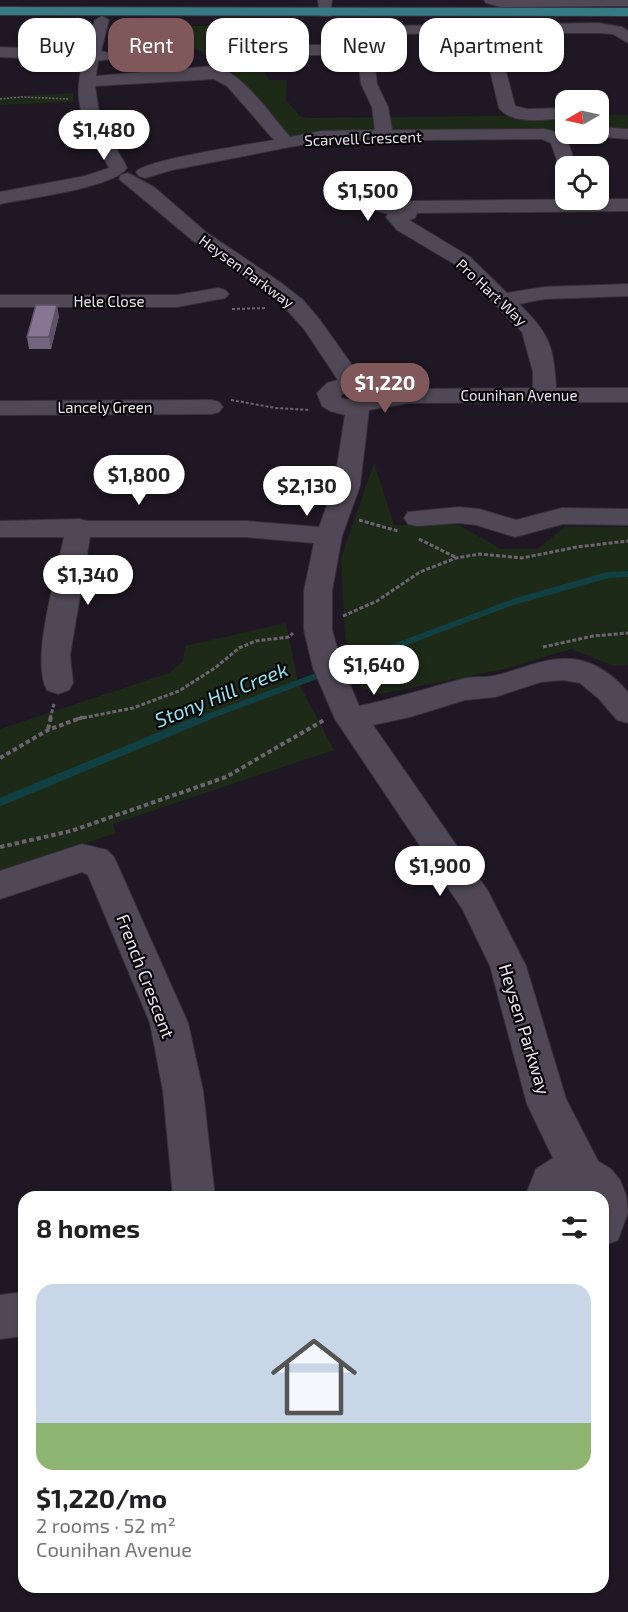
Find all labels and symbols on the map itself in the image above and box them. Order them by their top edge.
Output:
north arrow [555,90,609,144]
pin: $1,480 [55,110,153,161]
street label: Scarvell Crescent [304,127,422,149]
pin: $1,500 [319,171,417,222]
street label: Heysen Parkway [196,231,298,311]
street label: Pro Hart Way [453,255,531,329]
street label: Hele Close [73,292,145,310]
pin: $1,220 [336,363,434,414]
street label: Counihan Avenue [461,386,577,404]
street label: Lancely Green [57,398,153,416]
pin: $1,800 [90,455,188,506]
pin: $2,130 [258,466,356,517]
pin: $1,340 [39,555,137,606]
pin: $1,640 [325,645,423,696]
water label: Stony Hill Creek [151,656,291,733]
pin: $1,900 [391,846,489,897]
street label: French Crescent [112,911,180,1041]
street label: Heysen Parkway [495,961,555,1097]

